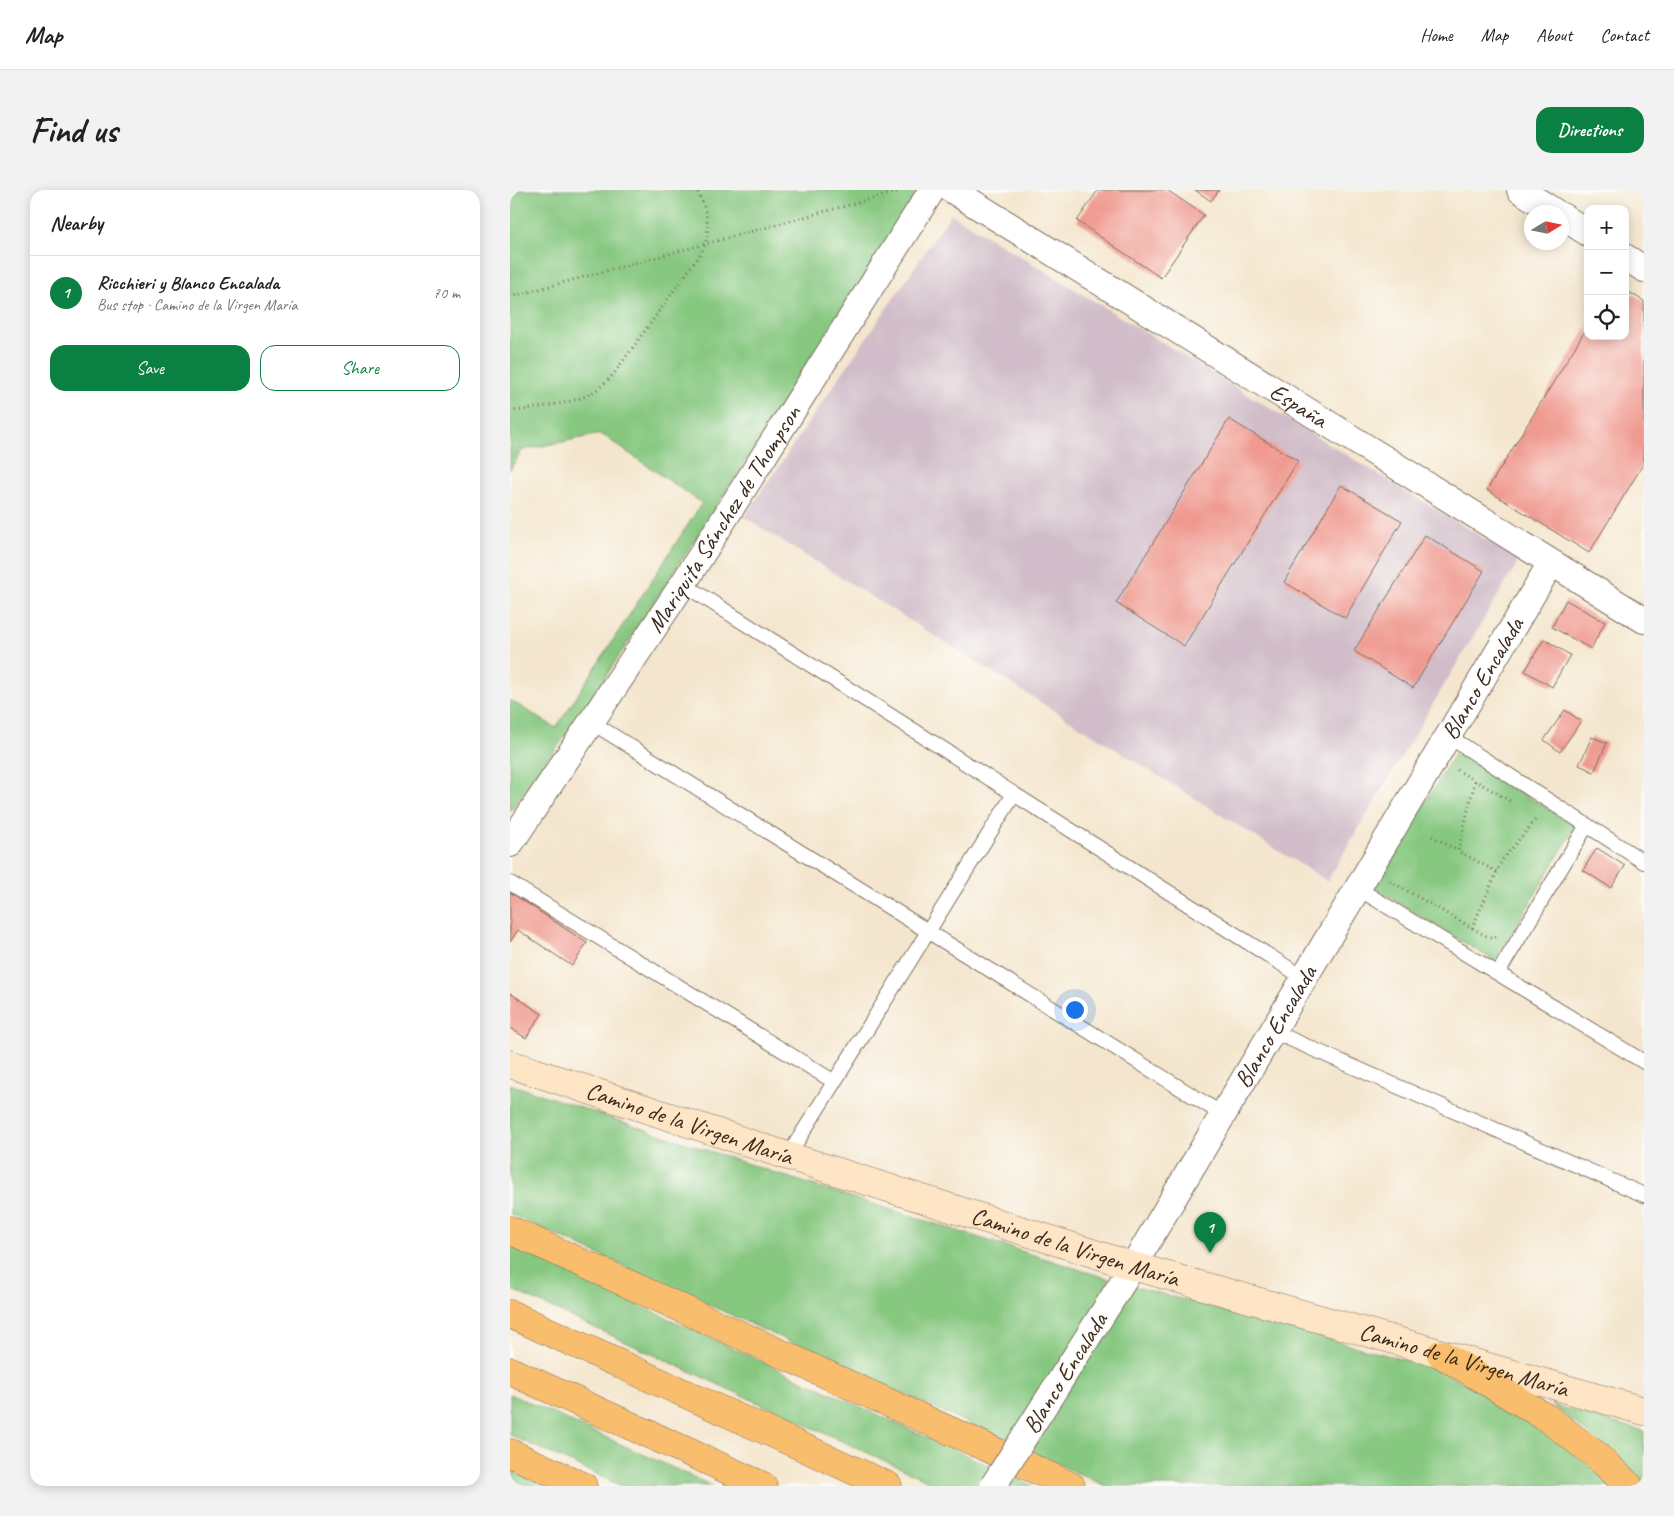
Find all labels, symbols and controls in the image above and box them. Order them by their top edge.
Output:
text: Map [25,20,62,50]
text: Home [1420,24,1453,46]
text: Map [1481,24,1508,46]
text: About [1536,24,1572,46]
text: Contact [1600,24,1649,46]
button: Directions [1536,107,1644,153]
text: Find us [30,108,117,153]
north arrow [1524,205,1569,250]
map controls [1584,205,1629,340]
button: + [1584,205,1629,250]
text: Nearby [50,210,103,236]
button: − [1584,250,1629,295]
text: Ricchieri y Blanco Encalada [97,271,279,295]
text: 1 [62,283,70,303]
text: 70 m [433,283,460,303]
text: Bus stop · Camino de la Virgen María [97,295,298,315]
button: locate [1584,295,1629,340]
button: Save [50,345,250,391]
button: Share [260,345,460,391]
street label: España [1264,376,1334,435]
street label: Mariquita Sánchez de Thompson [640,399,808,638]
street label: Blanco Encalada [1435,611,1531,745]
street label: Blanco Encalada [1228,959,1324,1093]
your location [1062,997,1088,1023]
street label: Camino de la Virgen María [582,1075,798,1172]
street label: Camino de la Virgen María [968,1200,1184,1294]
pin: 1 [1194,1212,1226,1253]
street label: Blanco Encalada [1016,1306,1115,1439]
street label: Camino de la Virgen María [1356,1316,1573,1404]

